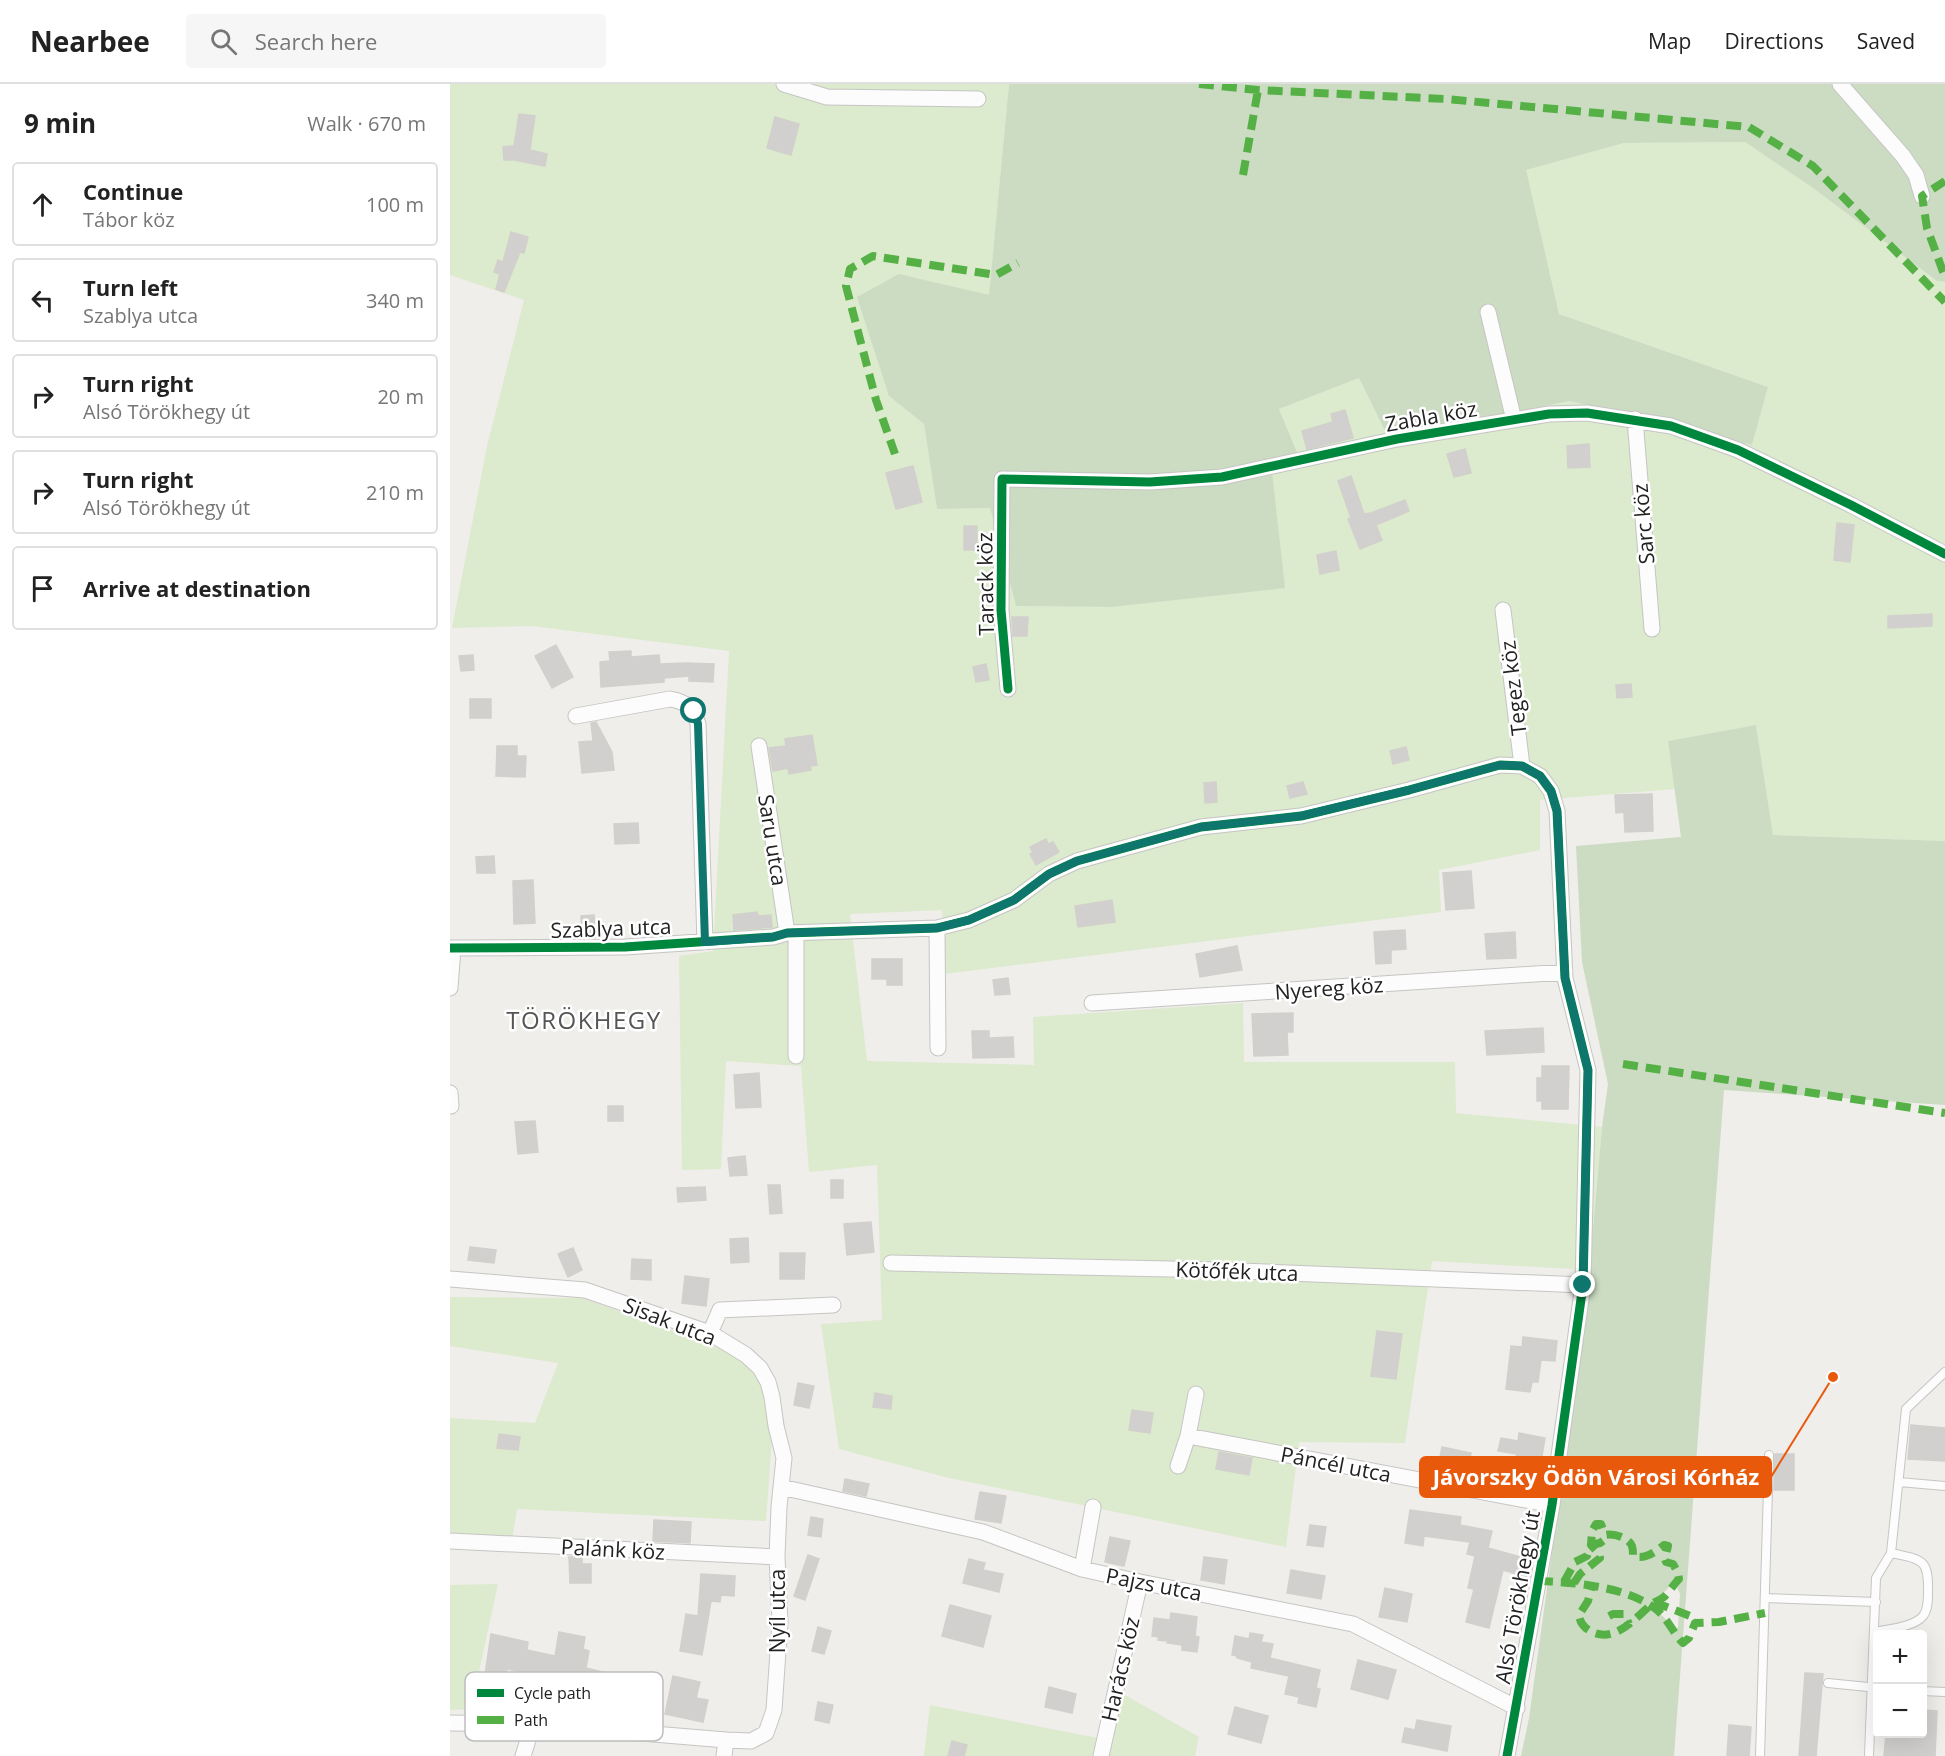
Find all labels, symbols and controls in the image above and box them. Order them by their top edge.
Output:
search box [186,14,606,68]
text: Nearbee [30,22,150,60]
icon: search [207,25,240,58]
text: Search here [255,26,377,56]
text: Map [1648,27,1691,55]
text: Directions [1724,27,1824,55]
text: Saved [1857,27,1915,55]
text: 9 min [24,105,96,141]
text: Walk · 670 m [307,110,426,137]
text: Continue [83,176,183,206]
icon: ahead [26,188,59,221]
text: 100 m [366,191,424,218]
text: Tábor köz [83,206,175,233]
text: Turn left [83,272,178,302]
icon: left [26,284,59,317]
text: 340 m [366,287,424,314]
text: Szablya utca [83,302,198,329]
text: Turn right [83,368,194,398]
icon: right [26,380,59,413]
text: 20 m [377,383,424,410]
street label: Zabla köz [1383,394,1479,438]
text: Alsó Törökhegy út [83,398,250,425]
text: Turn right [83,464,194,494]
icon: right [26,476,59,509]
text: 210 m [366,479,424,506]
street label: Sarc köz [1626,482,1660,565]
text: Alsó Törökhegy út [83,494,250,521]
street label: Tarack köz [970,532,1000,636]
icon: arrive [26,572,59,605]
text: Arrive at destination [83,573,311,603]
street label: Tegez köz [1493,639,1533,737]
route start [680,697,706,723]
street label: Saru utca [752,792,794,888]
street label: Szablya utca [550,912,672,944]
street label: Nyereg köz [1274,970,1384,1006]
district label: TÖRÖKHEGY [506,1003,662,1036]
street label: Kötőfék utca [1175,1255,1299,1287]
route end [1569,1271,1595,1297]
street label: Sisak utca [620,1291,720,1351]
street label: Páncél utca [1278,1440,1394,1488]
callout: Jávorszky Ödön Városi Kórház [1420,1457,1771,1497]
text: Jávorszky Ödön Városi Kórház [1431,1461,1760,1491]
street label: Alsó Törökhegy út [1488,1508,1546,1686]
street label: Palánk köz [560,1532,666,1566]
street label: Pajzs utca [1104,1561,1204,1607]
street label: Nyíl utca [763,1569,791,1653]
street label: Harács köz [1094,1614,1146,1724]
map controls [1873,1630,1927,1738]
button: + [1873,1630,1927,1684]
legend [465,1672,663,1741]
text: Cycle path [514,1682,591,1704]
button: − [1873,1684,1927,1738]
text: Path [514,1709,548,1731]

